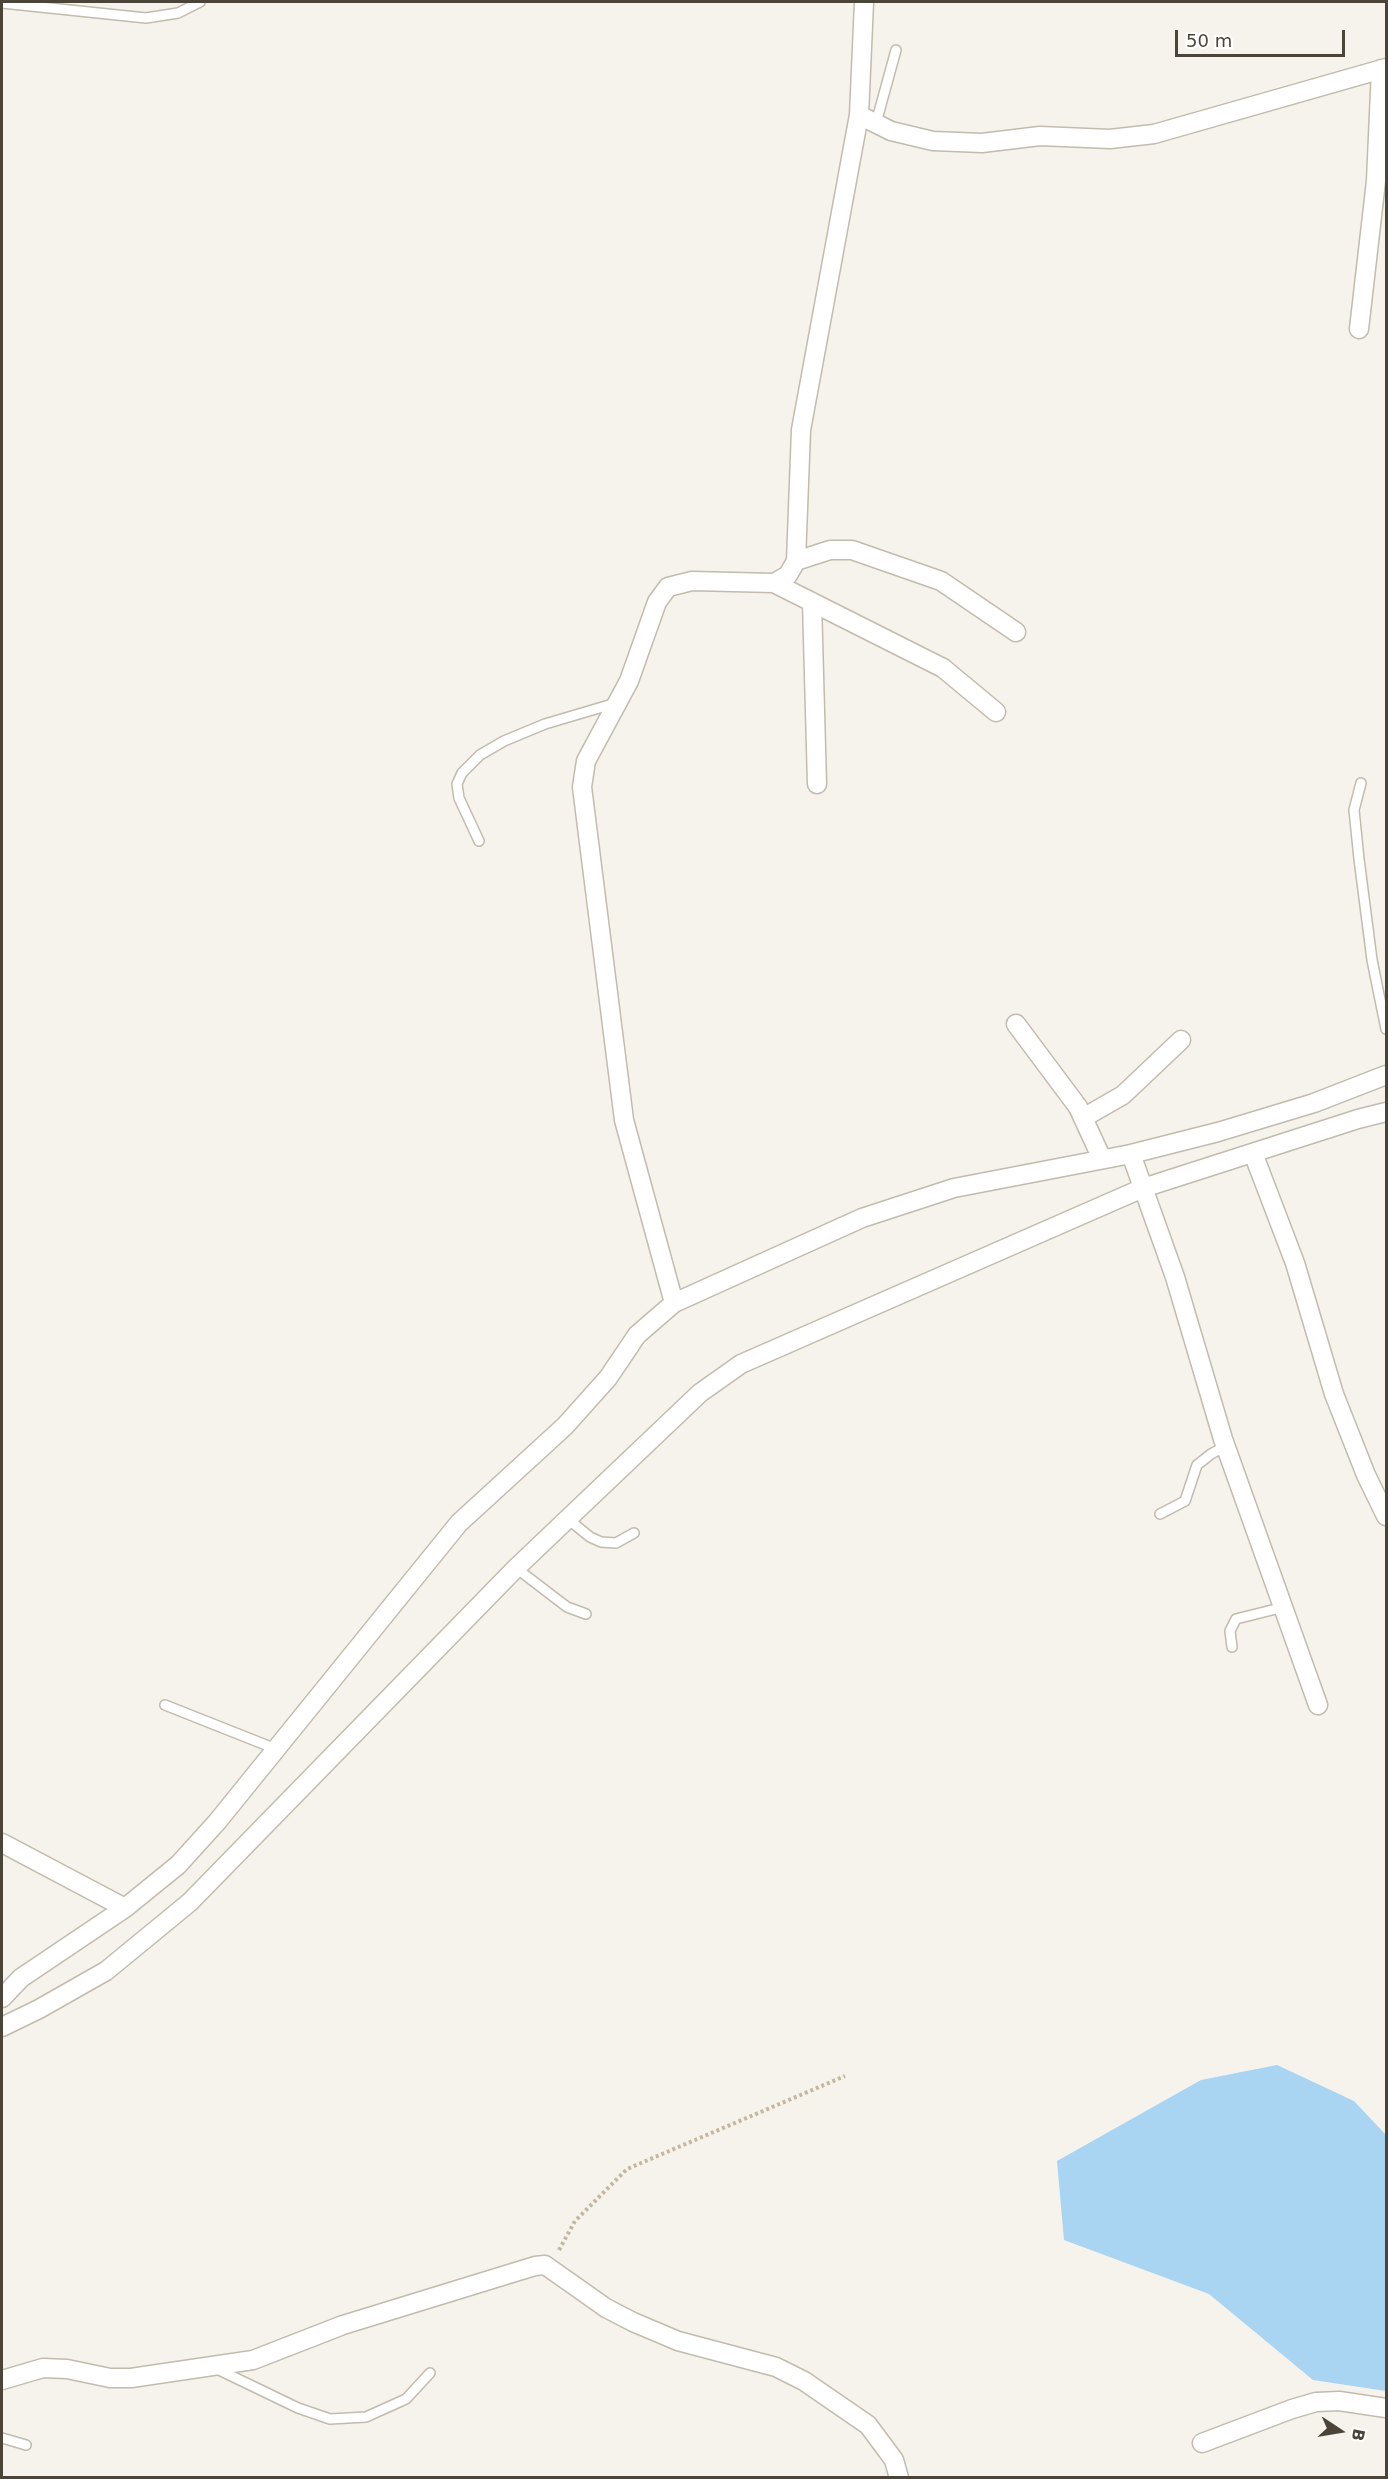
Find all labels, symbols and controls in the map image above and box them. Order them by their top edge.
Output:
scale bar [1178,18,1348,56]
text: 50 m [1186,30,1232,51]
north arrow [1310,2401,1370,2461]
text: B [1348,2427,1369,2443]

